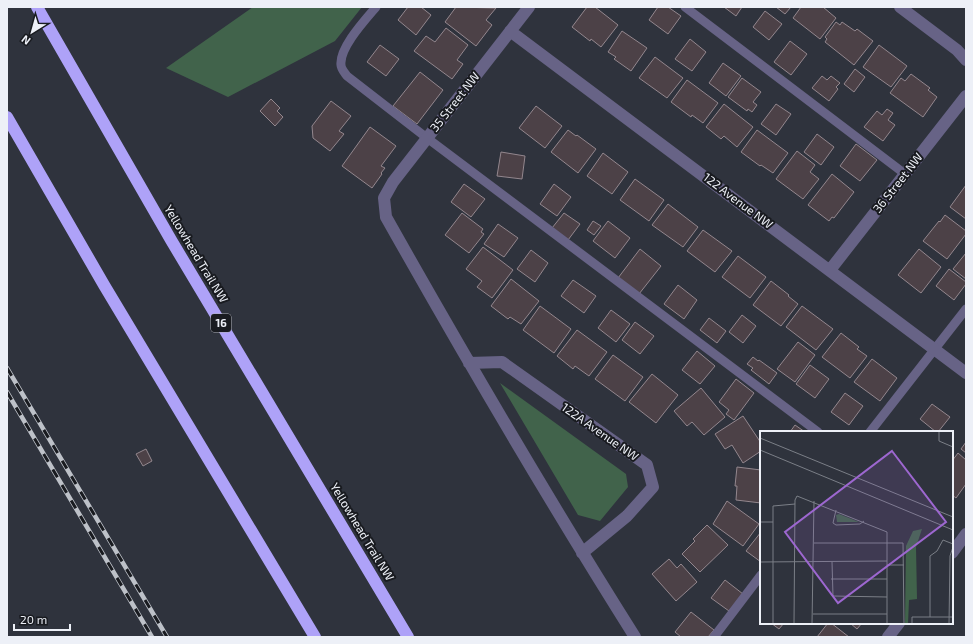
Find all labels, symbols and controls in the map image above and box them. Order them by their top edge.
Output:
north arrow [12,12,52,52]
text: N [19,33,33,48]
street label: 35 Street NW [427,69,482,134]
street label: 36 Street NW [870,150,925,215]
street label: 122 Avenue NW [701,170,776,231]
street label: Yellowhead Trail NW [162,202,232,305]
road number: 16 [211,314,231,332]
street label: 122A Avenue NW [559,399,642,463]
inset map [760,431,953,624]
street label: Yellowhead Trail NW [328,480,398,583]
scale bar [14,606,70,632]
text: 20 m [20,612,47,626]

